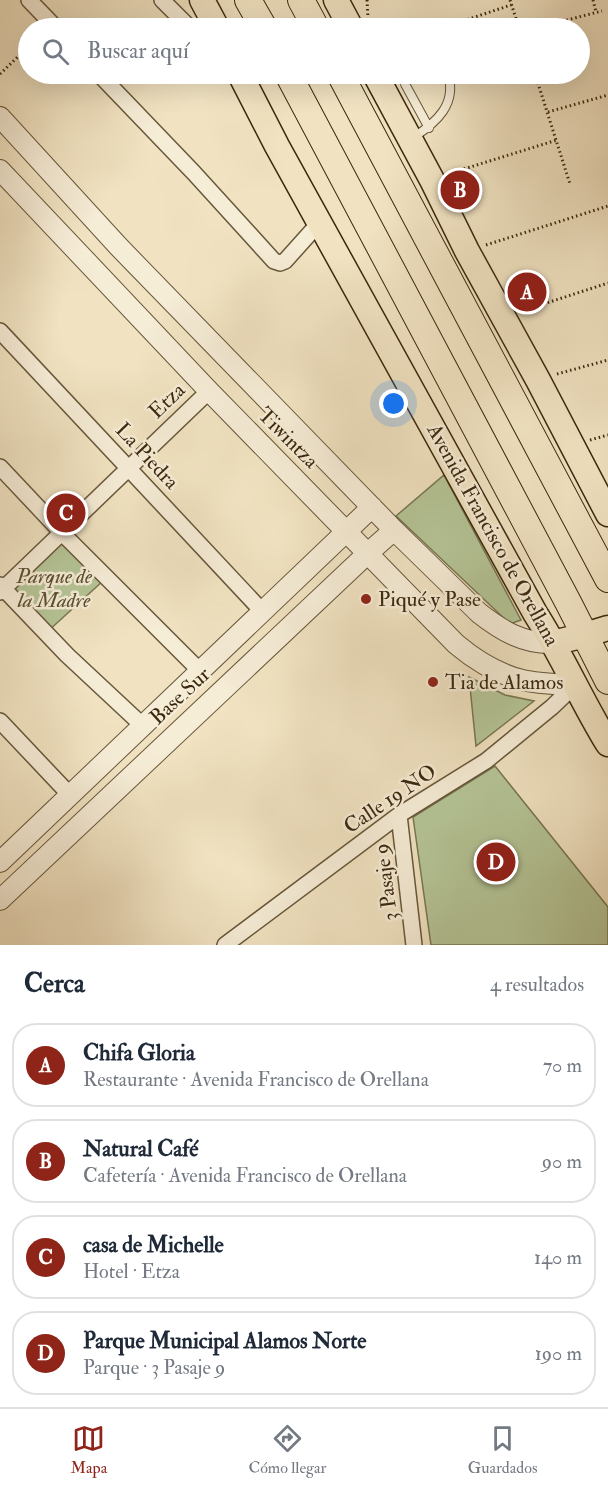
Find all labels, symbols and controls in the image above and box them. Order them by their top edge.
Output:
search box [18,18,590,84]
icon: search [39,35,72,68]
text: Buscar aquí [87,37,189,65]
pin: B [440,168,480,213]
pin: A [508,270,546,314]
street label: Etza [143,377,191,425]
your location [379,389,408,418]
street label: Tiwintza [252,402,325,475]
street label: La Piedra [109,417,185,495]
street label: Avenida Francisco de Orellana [420,418,566,651]
pin: C [46,490,86,536]
park label: Parque de la Madre [15,563,93,614]
place label: Piqué y Pase [378,586,481,613]
marker: Piqué y Pase [359,592,373,606]
street label: Base Sur [144,661,216,731]
place label: Tia de Alamos [445,669,563,696]
marker: Tia de Alamos [426,675,440,689]
street label: Calle 19 NO [339,758,441,840]
pin: D [476,840,516,884]
street label: 3 Pasaje 9 [368,842,404,922]
text: Cerca [24,968,85,1000]
text: 4 resultados [490,972,584,997]
text: Chifa Gloria [83,1039,195,1067]
text: A [39,1053,52,1078]
text: 70 m [543,1053,582,1078]
text: Restaurante · Avenida Francisco de Orellana [83,1067,429,1092]
text: Natural Café [83,1135,199,1163]
text: B [39,1149,52,1174]
text: 90 m [542,1149,582,1174]
text: Cafetería · Avenida Francisco de Orellana [83,1163,407,1188]
text: casa de Michelle [83,1231,224,1259]
text: C [38,1245,53,1270]
text: 140 m [534,1245,582,1270]
text: Hotel · Etza [83,1259,180,1284]
text: Parque Municipal Alamos Norte [83,1327,367,1355]
text: D [37,1341,54,1366]
text: 190 m [535,1341,582,1366]
text: Parque · 3 Pasaje 9 [83,1355,225,1380]
tab: Mapa [71,1422,107,1478]
tab: Cómo llegar [248,1422,327,1478]
tab: Guardados [468,1422,537,1478]

